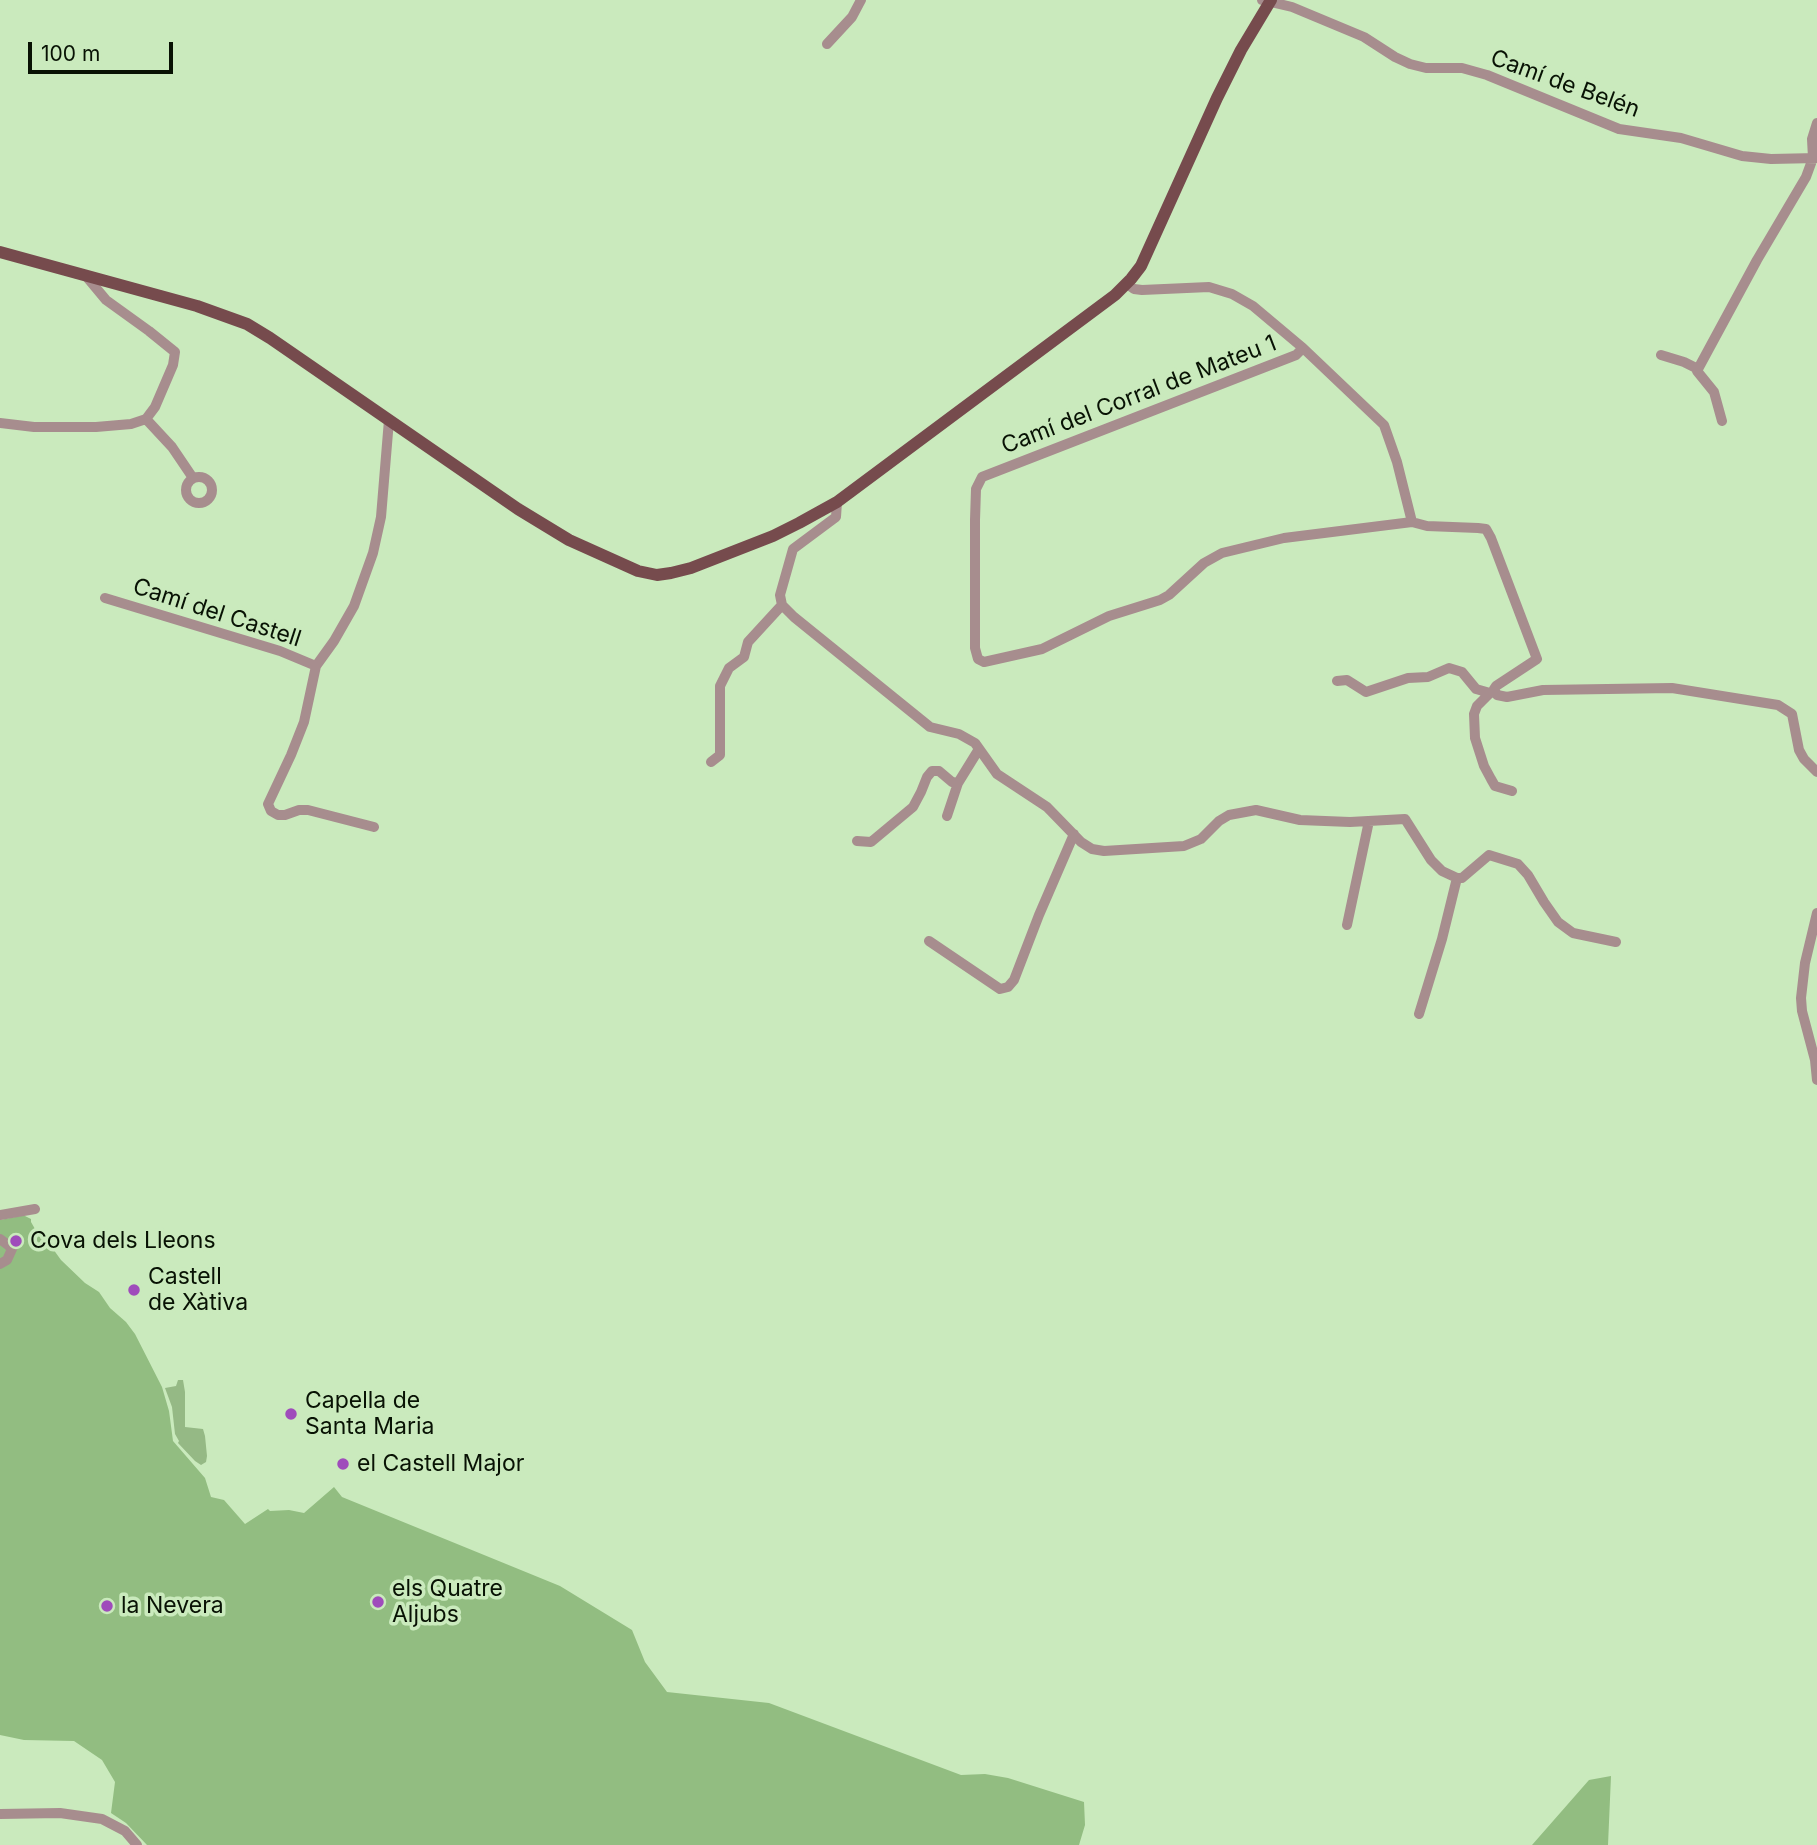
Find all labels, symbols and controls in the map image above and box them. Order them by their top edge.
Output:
scale bar [32,28,177,72]
text: 100 m [41,41,100,66]
street label: Camí de Belén [1487,44,1643,124]
street label: Camí del Corral de Mateu 1 [998,330,1280,460]
street label: Camí del Castell [129,573,305,653]
place label: Cova dels Lleons [30,1227,216,1255]
marker: Cova dels Lleons [8,1233,24,1249]
place label: Castell de Xàtiva [148,1263,248,1317]
marker: Castell de Xàtiva [126,1282,142,1298]
place label: Capella de Santa Maria [305,1387,434,1441]
marker: Capella de Santa Maria [283,1406,299,1422]
place label: el Castell Major [357,1450,524,1478]
marker: el Castell Major [335,1456,351,1472]
place label: els Quatre Aljubs [392,1575,503,1629]
place label: la Nevera [121,1592,224,1620]
marker: els Quatre Aljubs [370,1594,386,1610]
marker: la Nevera [99,1598,115,1614]

